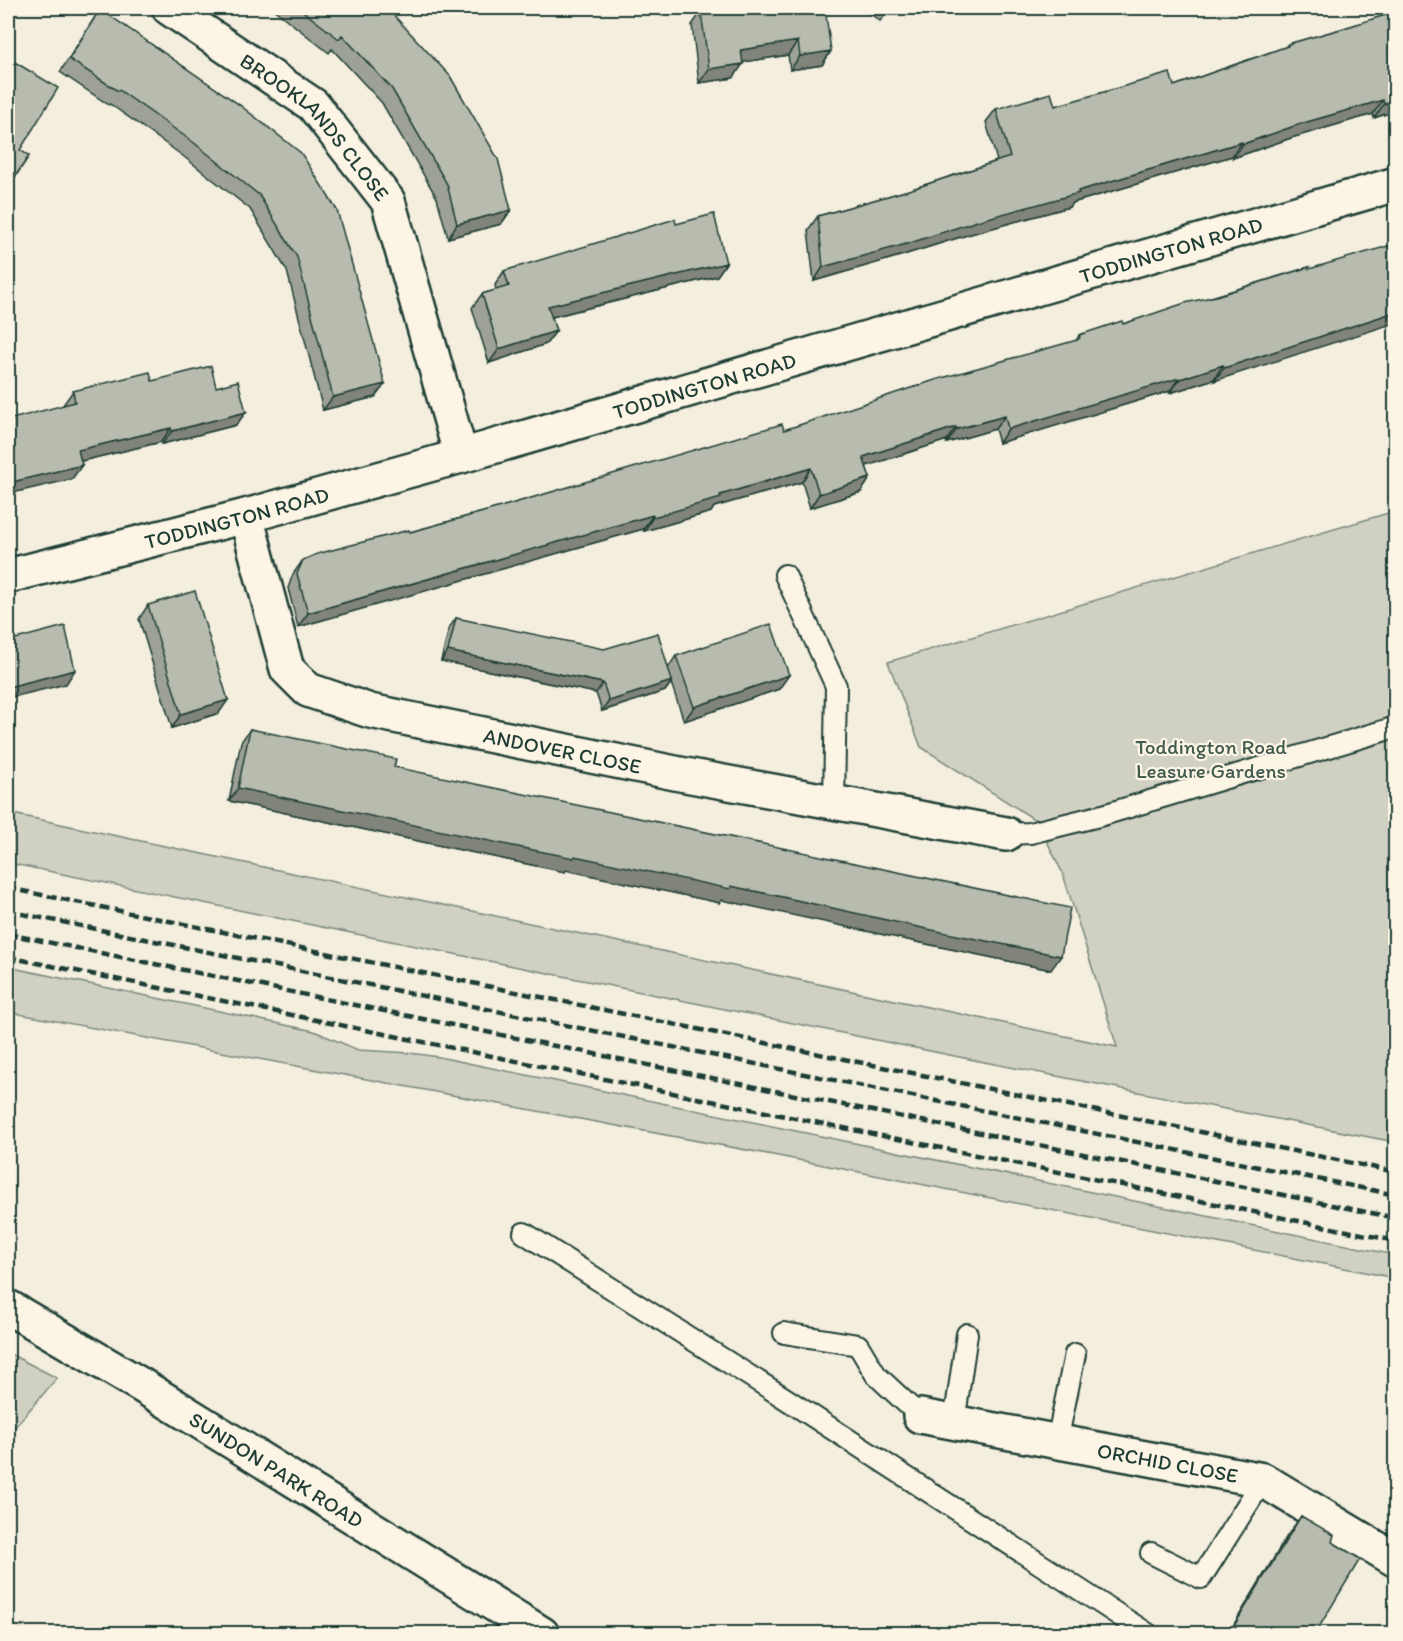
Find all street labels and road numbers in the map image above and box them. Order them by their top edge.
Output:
street label: BROOKLANDS CLOSE [236,47,395,205]
street label: TODDINGTON ROAD [1076,211,1266,288]
street label: TODDINGTON ROAD [610,347,799,424]
street label: TODDINGTON ROAD [142,481,332,554]
street label: ANDOVER CLOSE [481,722,644,778]
street label: SUNDON PARK ROAD [185,1406,368,1533]
street label: ORCHID CLOSE [1095,1437,1240,1488]

